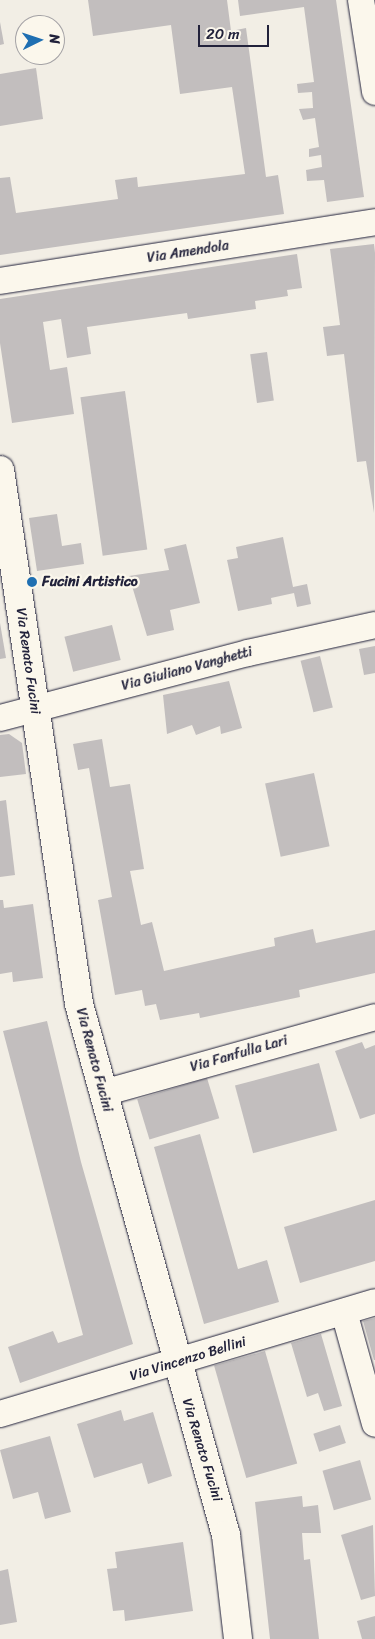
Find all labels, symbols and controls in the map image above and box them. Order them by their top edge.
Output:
north arrow [15,15,65,65]
scale bar [200,15,271,47]
text: 20 m [206,21,240,47]
text: N [42,33,67,45]
street label: Via Amendola [146,237,230,267]
place label: Fucini Artistico [42,574,138,590]
marker: Fucini Artistico [26,576,38,588]
street label: Via Renato Fucini [12,607,44,715]
street label: Via Giuliano Vanghetti [120,643,254,695]
street label: Via Renato Fucini [72,1006,116,1114]
street label: Via Fanfulla Lari [188,1032,290,1076]
street label: Via Vincenzo Bellini [128,1333,248,1385]
street label: Via Renato Fucini [178,1396,226,1504]

